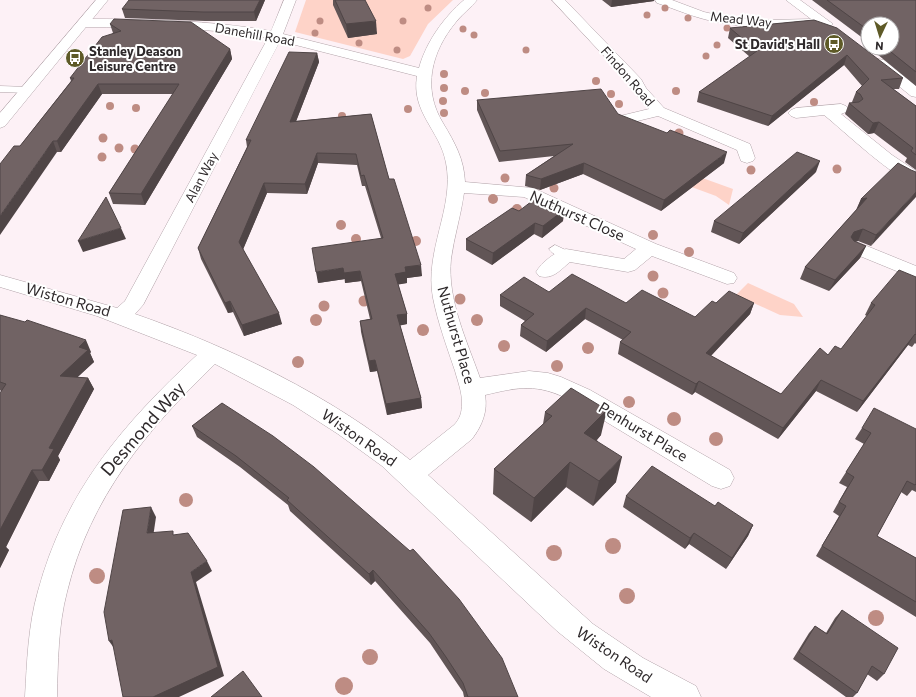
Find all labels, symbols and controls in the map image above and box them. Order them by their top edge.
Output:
street label: Mead Way [709,8,773,30]
north arrow [860,16,900,56]
street label: Danehill Road [214,19,296,49]
bus stop icon: St David's Hall [823,33,845,55]
place label: St David's Hall [735,36,820,52]
text: N [875,40,884,53]
place label: Stanley Deason Leisure Centre [89,43,181,74]
street label: Findon Road [598,43,658,109]
bus stop icon: Stanley Deason Leisure Centre [64,47,86,69]
street label: Alan Way [181,149,221,205]
street label: Nuthurst Close [527,186,628,244]
street label: Wiston Road [24,278,113,320]
street label: Nuthurst Place [434,284,480,386]
street label: Desmond Way [95,377,189,480]
street label: Penhurst Place [596,398,691,465]
street label: Wiston Road [319,405,401,470]
street label: Wiston Road [573,622,656,686]

